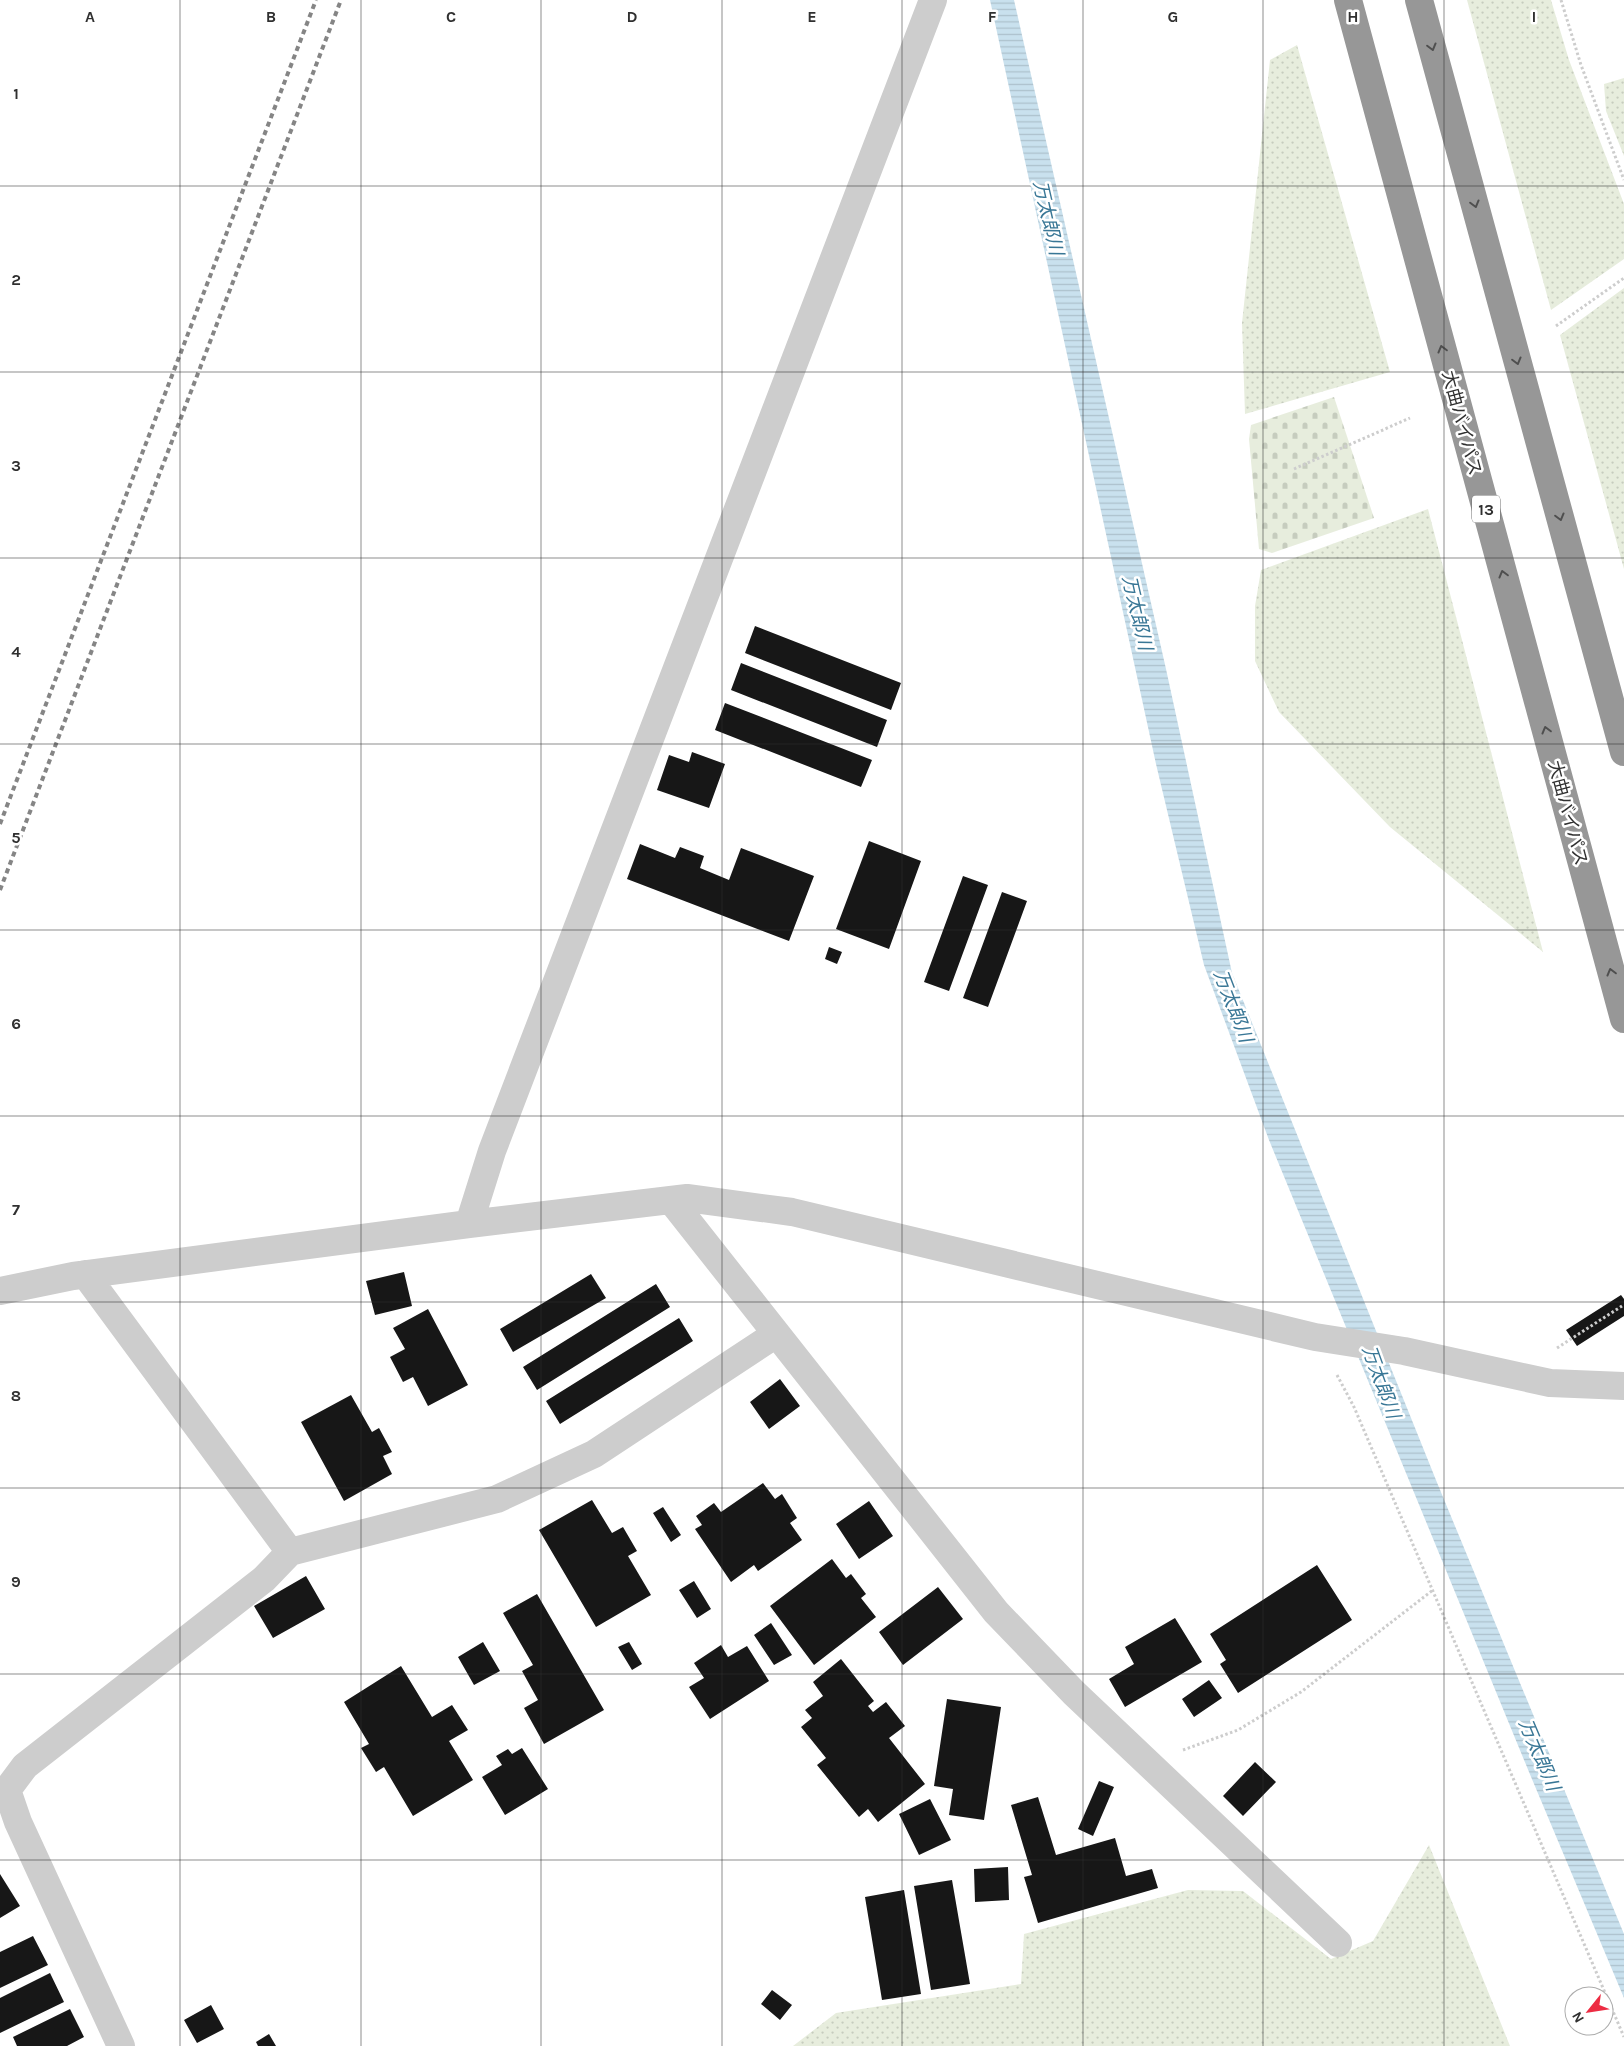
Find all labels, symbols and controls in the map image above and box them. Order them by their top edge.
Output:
text: A [85,7,95,26]
text: B [266,7,276,26]
text: C [446,7,456,26]
text: D [627,7,638,26]
text: E [807,7,817,26]
text: F [988,7,997,26]
text: G [1168,7,1178,26]
text: H [1347,7,1359,26]
text: I [1532,7,1536,26]
one-way arrow [1426,42,1436,51]
text: 1 [13,84,19,103]
water label: 万太郎川 [1029,178,1068,259]
one-way arrow [1469,199,1479,207]
text: 2 [11,270,21,289]
one-way arrow [1438,346,1448,354]
one-way arrow [1512,356,1522,364]
street label: 大曲バイパス [1437,368,1487,478]
text: 3 [11,456,21,475]
road number: 13 [1472,496,1500,522]
one-way arrow [1554,513,1565,522]
one-way arrow [1499,570,1509,578]
water label: 万太郎川 [1118,573,1157,654]
text: 4 [11,642,21,661]
one-way arrow [1541,726,1552,735]
street label: 大曲バイパス [1543,758,1593,868]
text: 5 [11,828,21,847]
water label: 万太郎川 [1209,967,1258,1047]
one-way arrow [1607,968,1617,976]
text: 6 [11,1014,21,1033]
text: 7 [12,1200,20,1219]
water label: 万太郎川 [1358,1343,1405,1423]
text: 8 [11,1386,21,1405]
text: 9 [11,1572,21,1591]
water label: 万太郎川 [1514,1716,1565,1796]
north arrow [1564,1986,1614,2036]
text: N [1568,2009,1588,2026]

